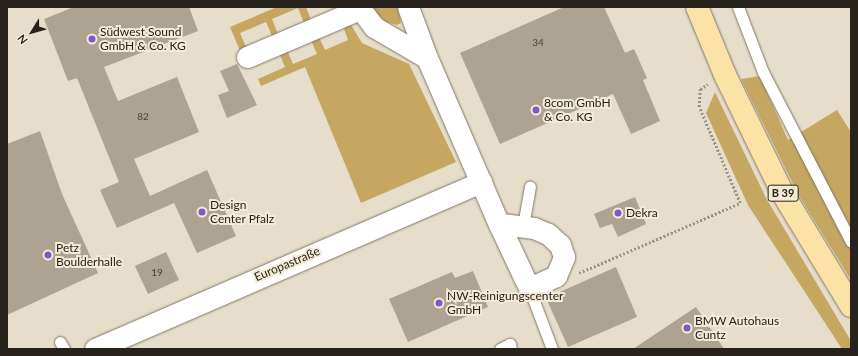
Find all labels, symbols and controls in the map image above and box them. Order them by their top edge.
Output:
north arrow [12,12,52,52]
place label: Südwest Sound GmbH & Co. KG [100,25,186,53]
text: N [14,32,30,47]
marker: Südwest Sound GmbH & Co. KG [87,34,97,44]
house number: 34 [532,37,544,49]
place label: 8com GmbH & Co. KG [544,96,611,124]
marker: 8com GmbH & Co. KG [531,105,541,115]
house number: 82 [137,111,149,123]
road number: B 39 [767,184,799,202]
place label: Design Center Pfalz [210,198,274,226]
place label: Dekra [626,206,658,220]
marker: Design Center Pfalz [197,207,207,217]
marker: Dekra [613,208,623,218]
place label: Petz Boulderhalle [56,241,122,269]
street label: Europastraße [252,244,322,284]
marker: Petz Boulderhalle [43,250,53,260]
house number: 19 [151,267,163,279]
place label: NW-Reinigungscenter GmbH [447,289,563,317]
marker: NW-Reinigungscenter GmbH [434,298,444,308]
place label: BMW Autohaus Cuntz [695,314,780,342]
marker: BMW Autohaus Cuntz [682,323,692,333]

